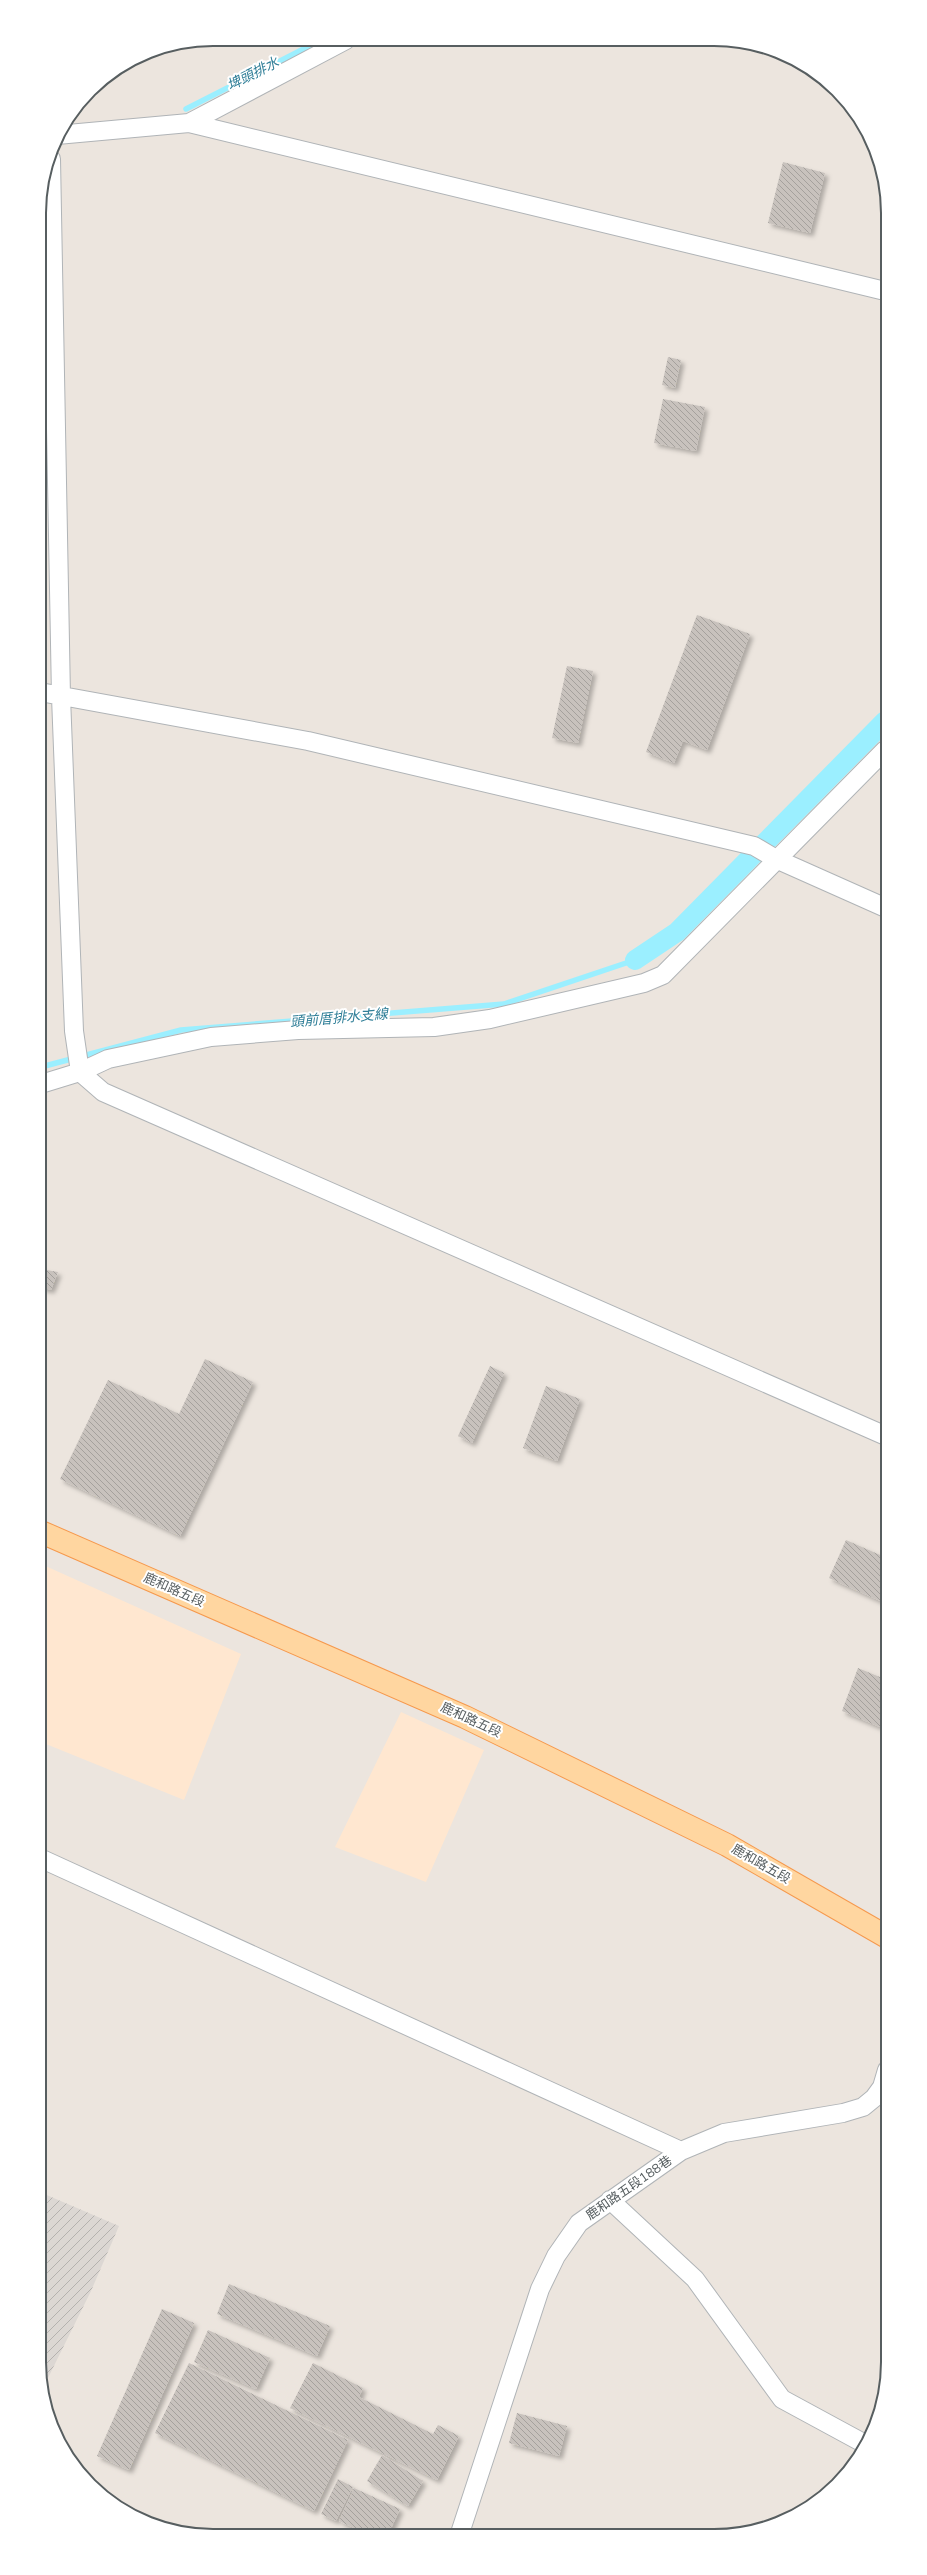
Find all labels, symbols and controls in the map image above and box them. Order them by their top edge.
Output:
water label: 埤頭排水 [224,52,283,95]
water label: 頭前厝排水支線 [289,1004,391,1032]
street label: 鹿和路五段 [141,1569,207,1611]
street label: 鹿和路五段 [438,1698,504,1742]
street label: 鹿和路五段 [728,1840,794,1888]
street label: 鹿和路五段188巷 [582,2152,676,2224]

